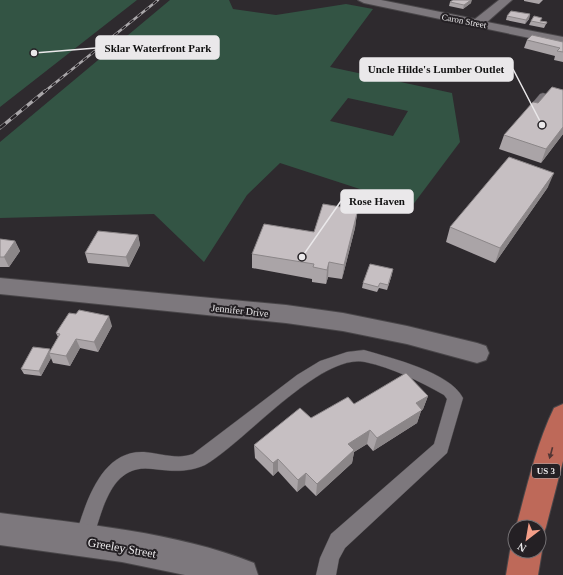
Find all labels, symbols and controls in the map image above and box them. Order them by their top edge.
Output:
street label: Caron Street [441,12,488,30]
callout: Sklar Waterfront Park [96,36,219,59]
text: Sklar Waterfront Park [105,42,212,54]
callout: Uncle Hilde's Lumber Outlet [360,58,513,81]
text: Uncle Hilde's Lumber Outlet [368,63,505,75]
callout: Rose Haven [341,190,413,213]
text: Rose Haven [349,195,405,207]
street label: Jennifer Drive [211,302,270,319]
one-way arrow [547,446,553,459]
road number: US 3 [532,464,560,478]
north arrow [507,519,547,559]
street label: Greeley Street [87,535,158,561]
text: N [515,540,528,555]

